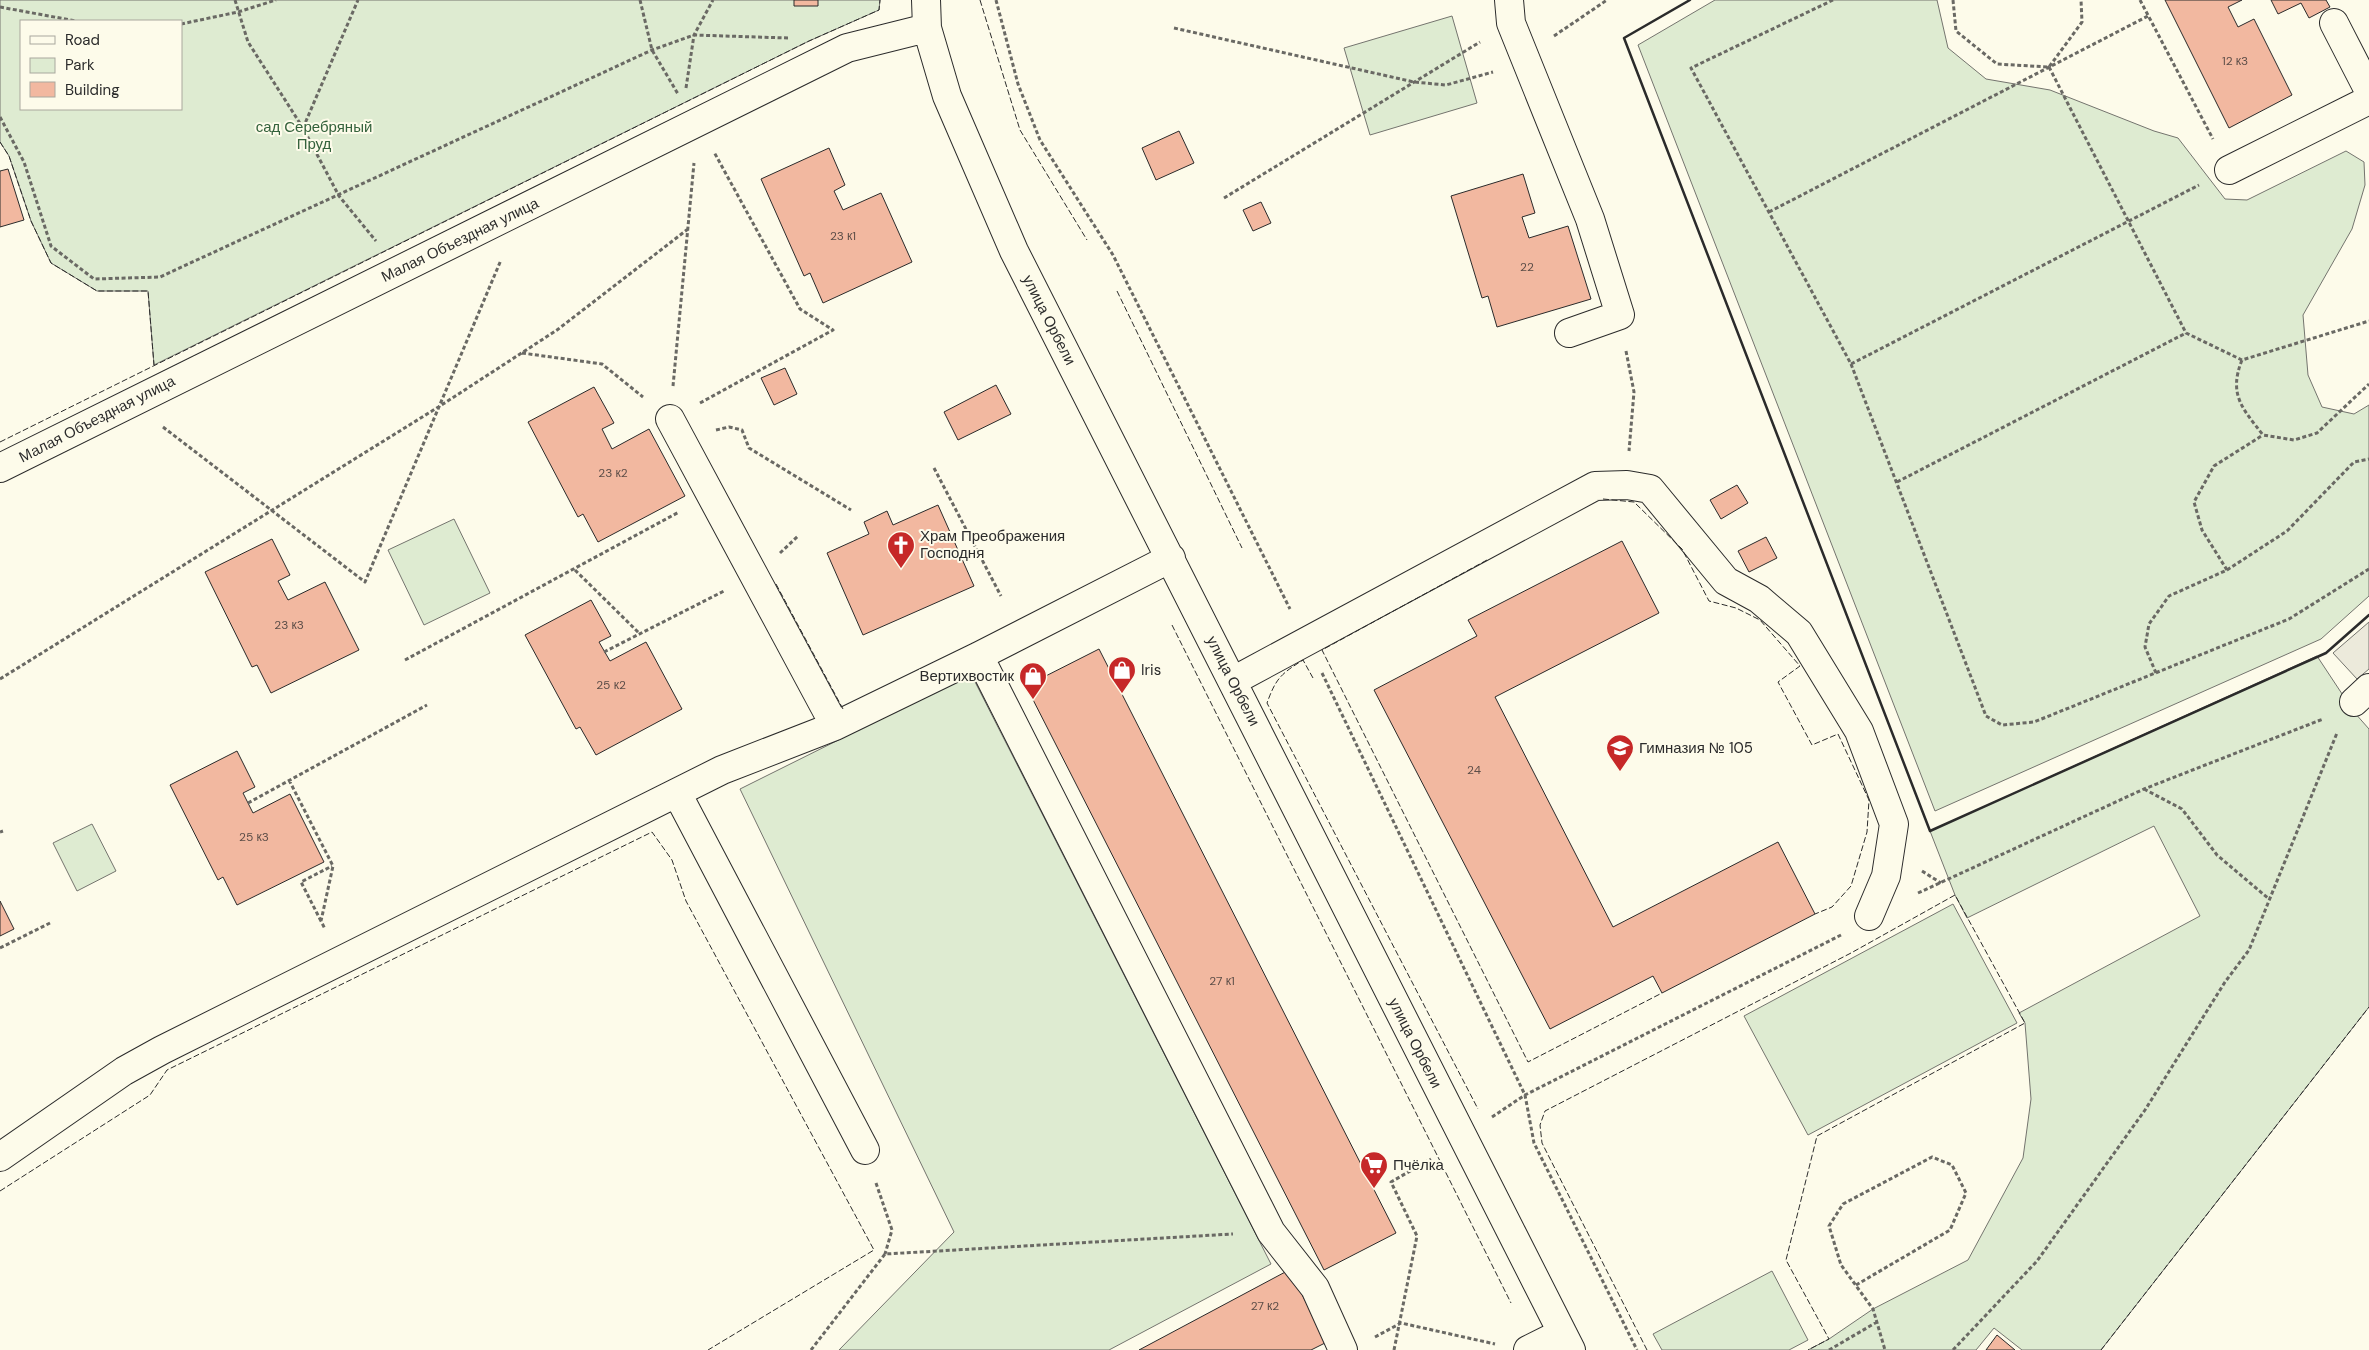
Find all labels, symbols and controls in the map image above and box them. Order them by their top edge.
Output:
legend [20,20,182,110]
text: Road [65,30,100,50]
house number: 12 к3 [2222,53,2248,69]
text: Park [65,55,95,75]
text: Building [65,80,120,100]
park label: сад Серебряный Пруд [256,117,372,154]
street label: Малая Объездная улица [378,193,543,287]
house number: 23 к1 [830,228,856,244]
house number: 22 [1520,259,1534,275]
street label: улица Орбели [1018,272,1080,368]
street label: Малая Объездная улица [16,371,179,467]
house number: 23 к2 [598,465,628,481]
place label: Храм Преображения Господня [920,526,1065,563]
church icon: Храм Преображения Господня [886,530,916,569]
house number: 23 к3 [274,617,304,633]
street label: улица Орбели [1202,633,1264,729]
shop icon: Iris [1107,655,1137,694]
place label: Iris [1141,660,1161,680]
shop icon: Вертихвостик [1018,661,1048,700]
place label: Вертихвостик [919,666,1014,686]
house number: 25 к2 [596,677,626,693]
school or university icon: Гимназия № 105 [1605,733,1635,772]
place label: Гимназия № 105 [1639,738,1753,758]
house number: 24 [1467,762,1481,778]
house number: 25 к3 [239,829,269,845]
house number: 27 к1 [1209,973,1235,989]
street label: улица Орбели [1384,995,1446,1091]
supermarket icon: Пчёлка [1359,1150,1389,1189]
place label: Пчёлка [1393,1155,1445,1175]
house number: 27 к2 [1251,1298,1279,1314]

